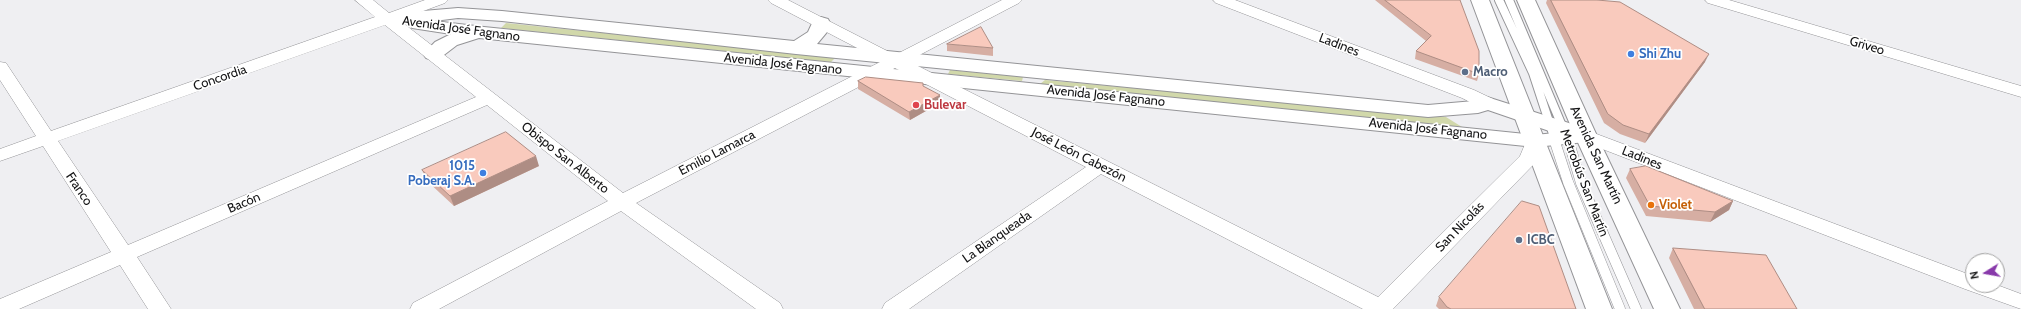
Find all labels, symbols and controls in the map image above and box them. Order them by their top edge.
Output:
street label: Avenida José Fagnano [401,13,521,45]
street label: Ladines [1317,30,1361,60]
street label: Griveo [1848,33,1886,59]
place label: Shi Zhu [1639,46,1681,62]
marker: Shi Zhu [1626,49,1636,59]
street label: Avenida José Fagnano [723,50,843,78]
street label: Concordia [191,62,249,94]
place label: Macro [1473,64,1508,80]
marker: Macro [1460,67,1470,77]
street label: Avenida José Fagnano [1046,82,1166,110]
place label: Bulevar [924,97,966,113]
marker: Bulevar [911,100,921,110]
street label: Avenida San Martín [1567,104,1625,206]
street label: Avenida José Fagnano [1368,115,1488,143]
street label: Obispo San Alberto [518,119,612,197]
street label: José León Cabezón [1029,124,1129,186]
street label: Emilio Lamarca [676,127,758,179]
street label: Metrobús San Martín [1556,127,1612,239]
street label: Ladines [1620,143,1664,173]
place label: 1015 Poberaj S.A. [408,158,475,189]
marker: 1015 Poberaj S.A. [478,168,488,178]
street label: Franco [62,169,96,209]
street label: Bacón [225,189,263,217]
place label: Violet [1659,197,1692,213]
street label: San Nicolás [1432,199,1488,255]
marker: Violet [1646,200,1656,210]
street label: La Blanqueada [960,208,1034,266]
place label: ICBC [1527,232,1555,248]
marker: ICBC [1514,235,1524,245]
north arrow [1965,253,2005,293]
text: N [1967,270,1982,280]

